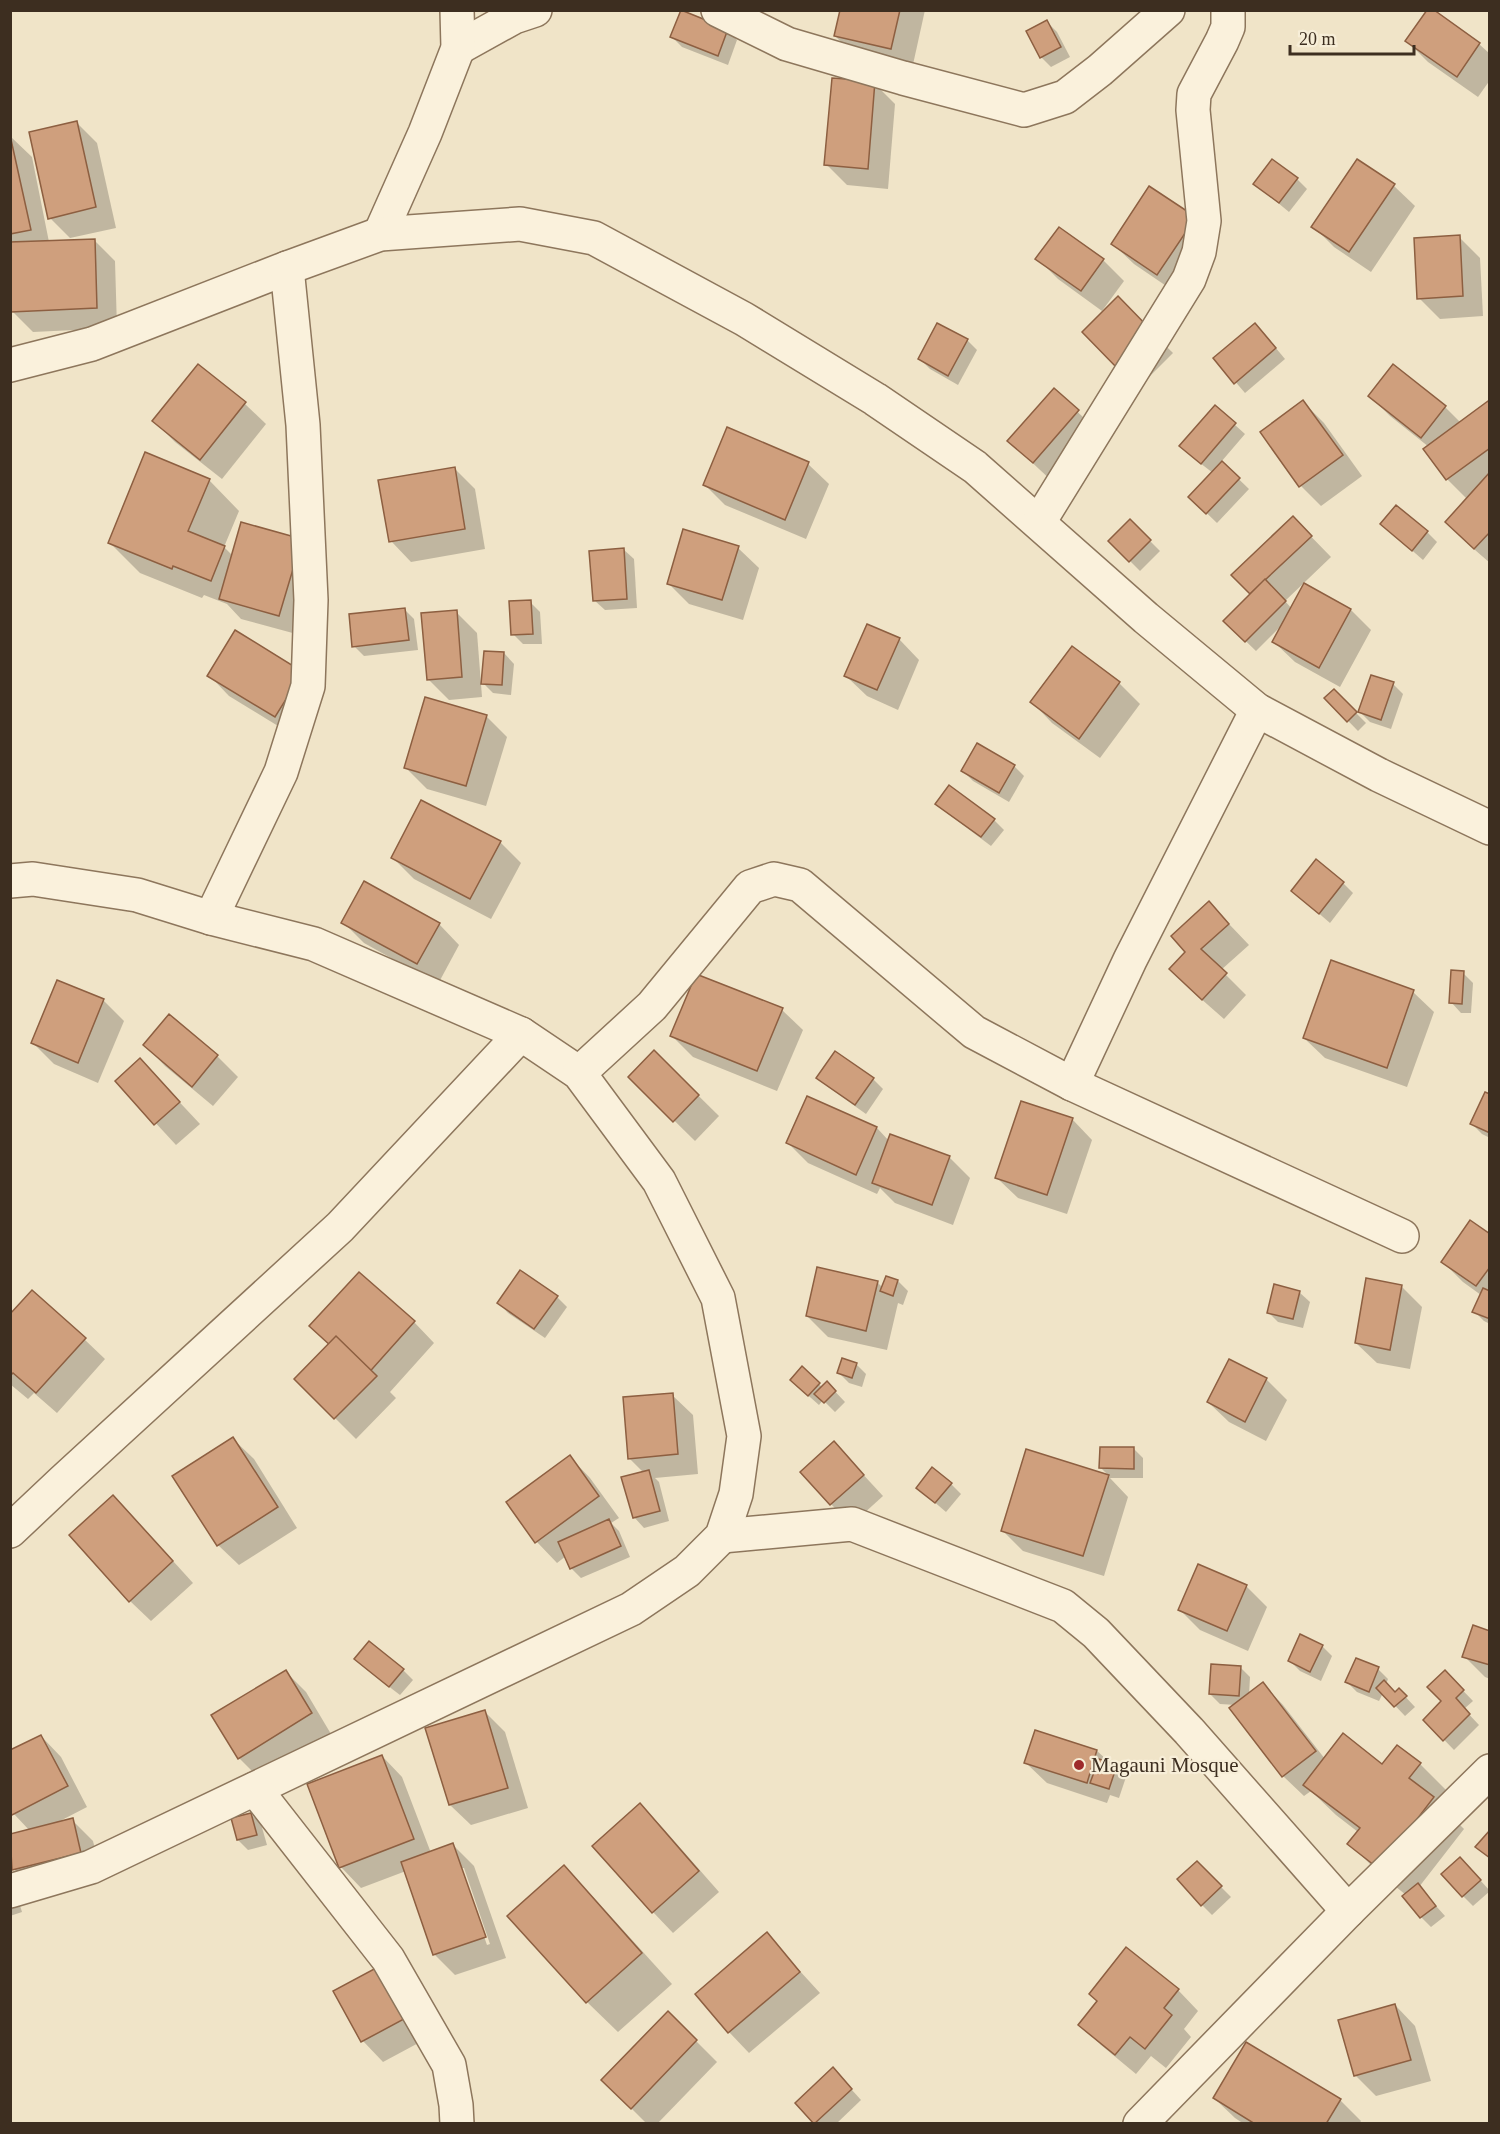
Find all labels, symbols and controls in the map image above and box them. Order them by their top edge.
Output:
scale bar [1290,18,1414,56]
text: 20 m [1299,29,1336,49]
place label: Magauni Mosque [1091,1753,1239,1777]
marker: Magauni Mosque [1072,1758,1086,1772]

